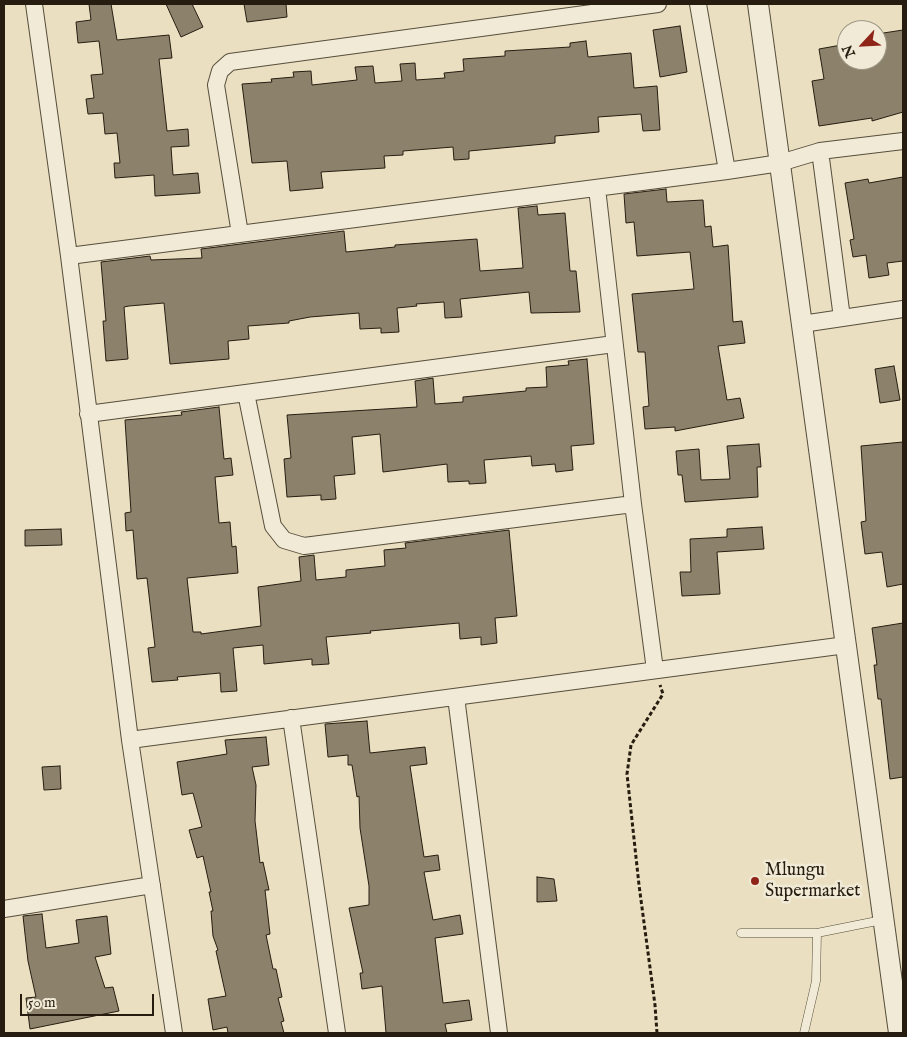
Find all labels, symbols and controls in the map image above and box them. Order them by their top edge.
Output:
north arrow [837,20,887,70]
text: N [839,42,860,60]
place label: Mlungu Supermarket [765,860,860,902]
marker: Mlungu Supermarket [749,875,761,887]
scale bar [22,984,156,1016]
text: 50 m [28,993,56,1012]

